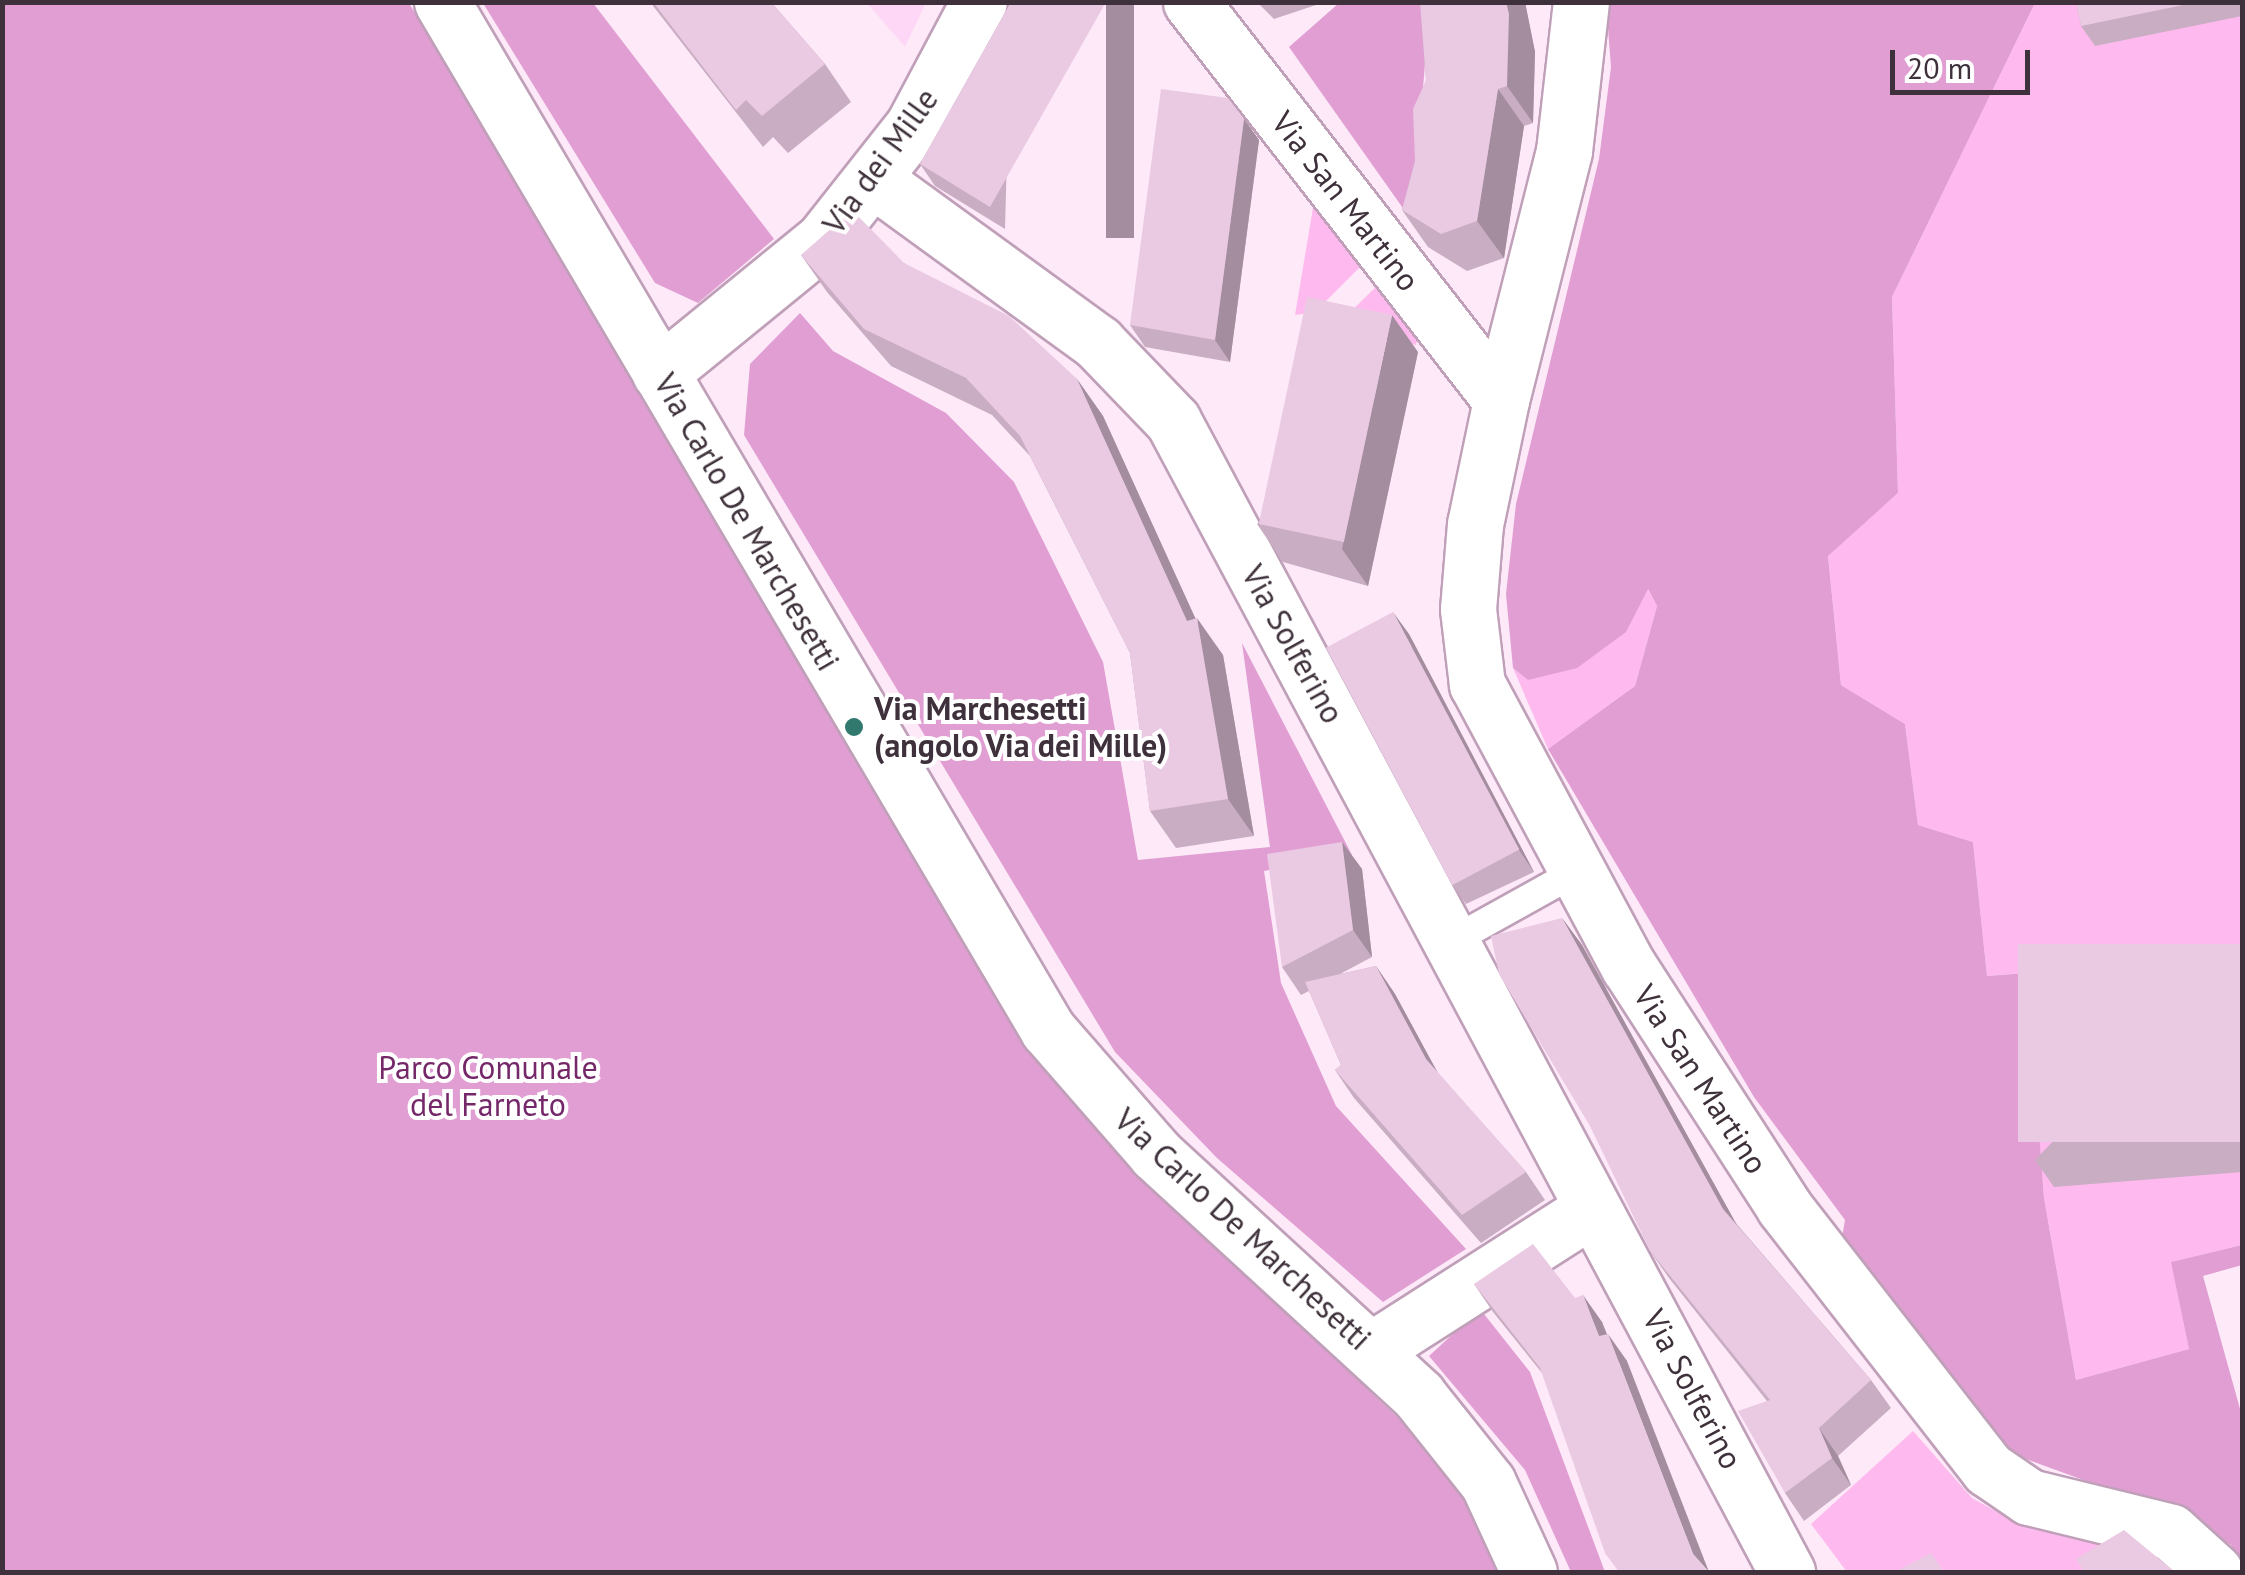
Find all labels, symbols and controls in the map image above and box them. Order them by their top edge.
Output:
scale bar [1895,30,2035,92]
text: 20 m [1907,48,1972,87]
street label: Via dei Mille [814,81,946,241]
street label: Via San Martino [1264,104,1428,298]
street label: Via Carlo De Marchesetti [646,367,848,677]
street label: Via Solferino [1234,558,1352,730]
place label: Via Marchesetti (angolo Via dei Mille) [874,690,1168,765]
marker: Via Marchesetti (angolo Via dei Mille) [843,716,865,738]
street label: Via San Martino [1626,977,1776,1181]
park label: Parco Comunale del Farneto [378,1049,598,1124]
street label: Via Carlo De Marchesetti [1107,1100,1379,1358]
street label: Via Solferino [1635,1303,1751,1475]

